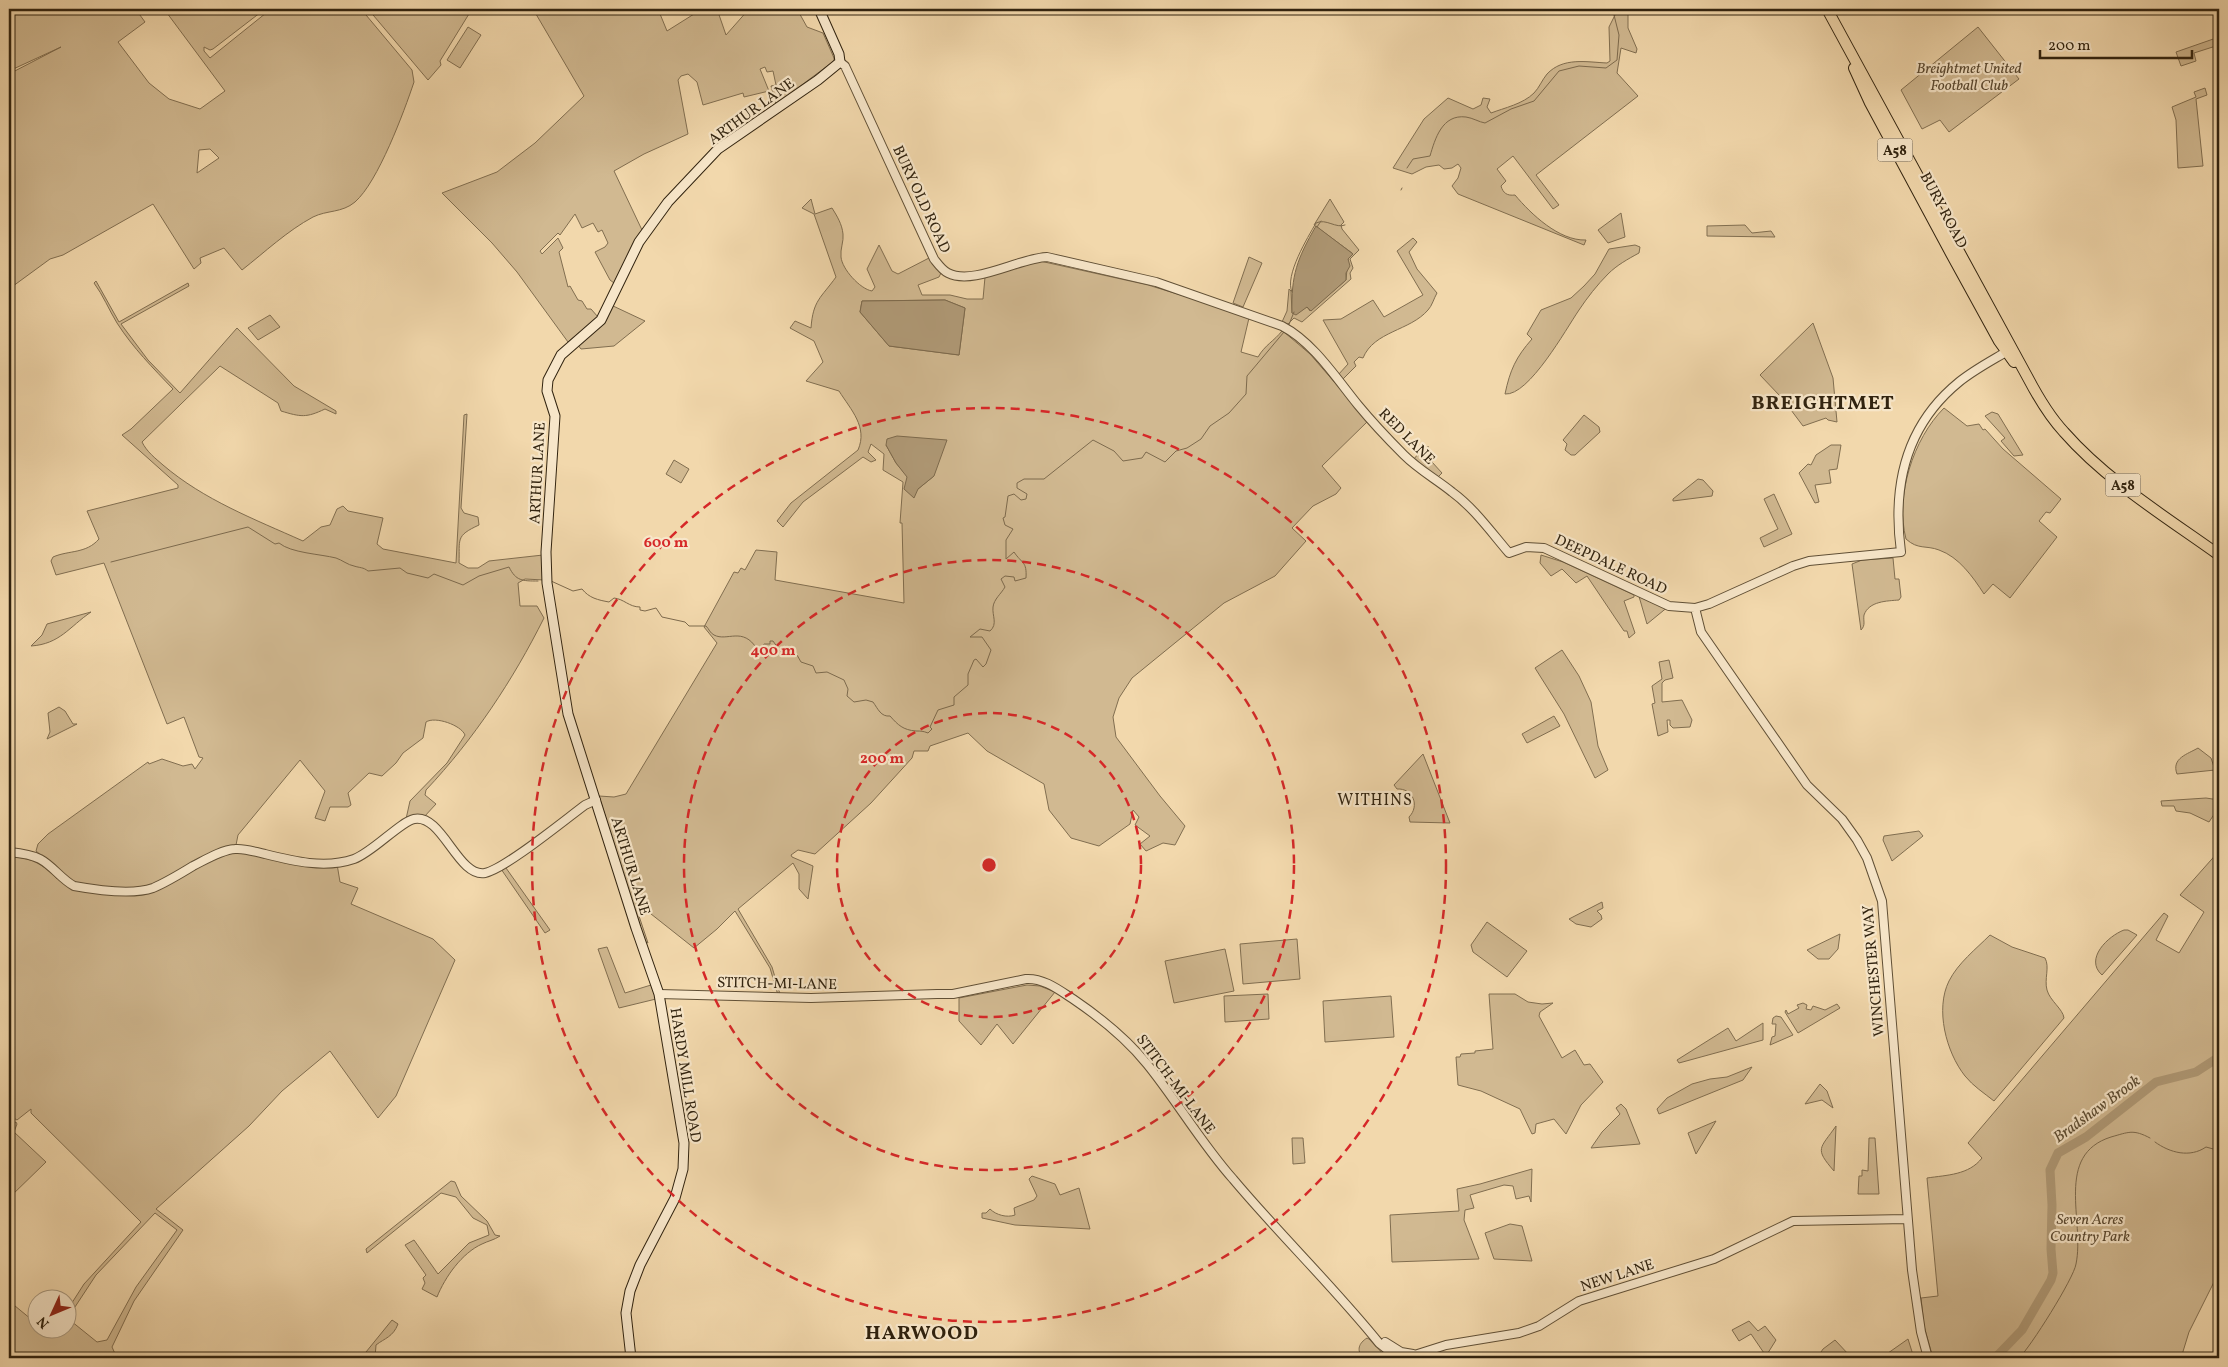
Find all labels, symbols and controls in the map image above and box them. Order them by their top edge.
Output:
scale bar [2040,28,2193,60]
text: 200 m [2048,36,2091,57]
park label: Breightmet United Football Club [1916,59,2022,97]
street label: ARTHUR LANE [704,74,799,151]
road number: A58 [1878,138,1912,162]
street label: BURY OLD ROAD [886,142,955,257]
street label: BURY ROAD [1914,169,1972,253]
district label: BREIGHTMET [1751,390,1895,418]
street label: RED LANE [1373,404,1439,470]
street label: ARTHUR LANE [525,422,552,525]
road number: A58 [2106,474,2140,496]
street label: DEEPDALE ROAD [1551,530,1670,601]
text: 600 m [644,533,689,554]
text: 400 m [751,641,796,662]
text: 200 m [860,749,904,770]
district label: WITHINS [1337,790,1413,812]
street label: ARTHUR LANE [605,815,655,918]
centre of rings [980,856,998,874]
street label: WINCHESTER WAY [1858,904,1891,1037]
street label: STITCH-MI-LANE [717,973,837,996]
street label: HARDY MILL ROAD [663,1006,706,1144]
street label: STITCH-MI-LANE [1130,1031,1219,1139]
water label: Bradshaw Brook [2049,1070,2146,1149]
park label: Seven Acres Country Park [2050,1210,2130,1248]
street label: NEW LANE [1578,1255,1657,1298]
north arrow [28,1290,78,1340]
text: N [33,1312,54,1332]
district label: HARWOOD [865,1320,979,1348]

